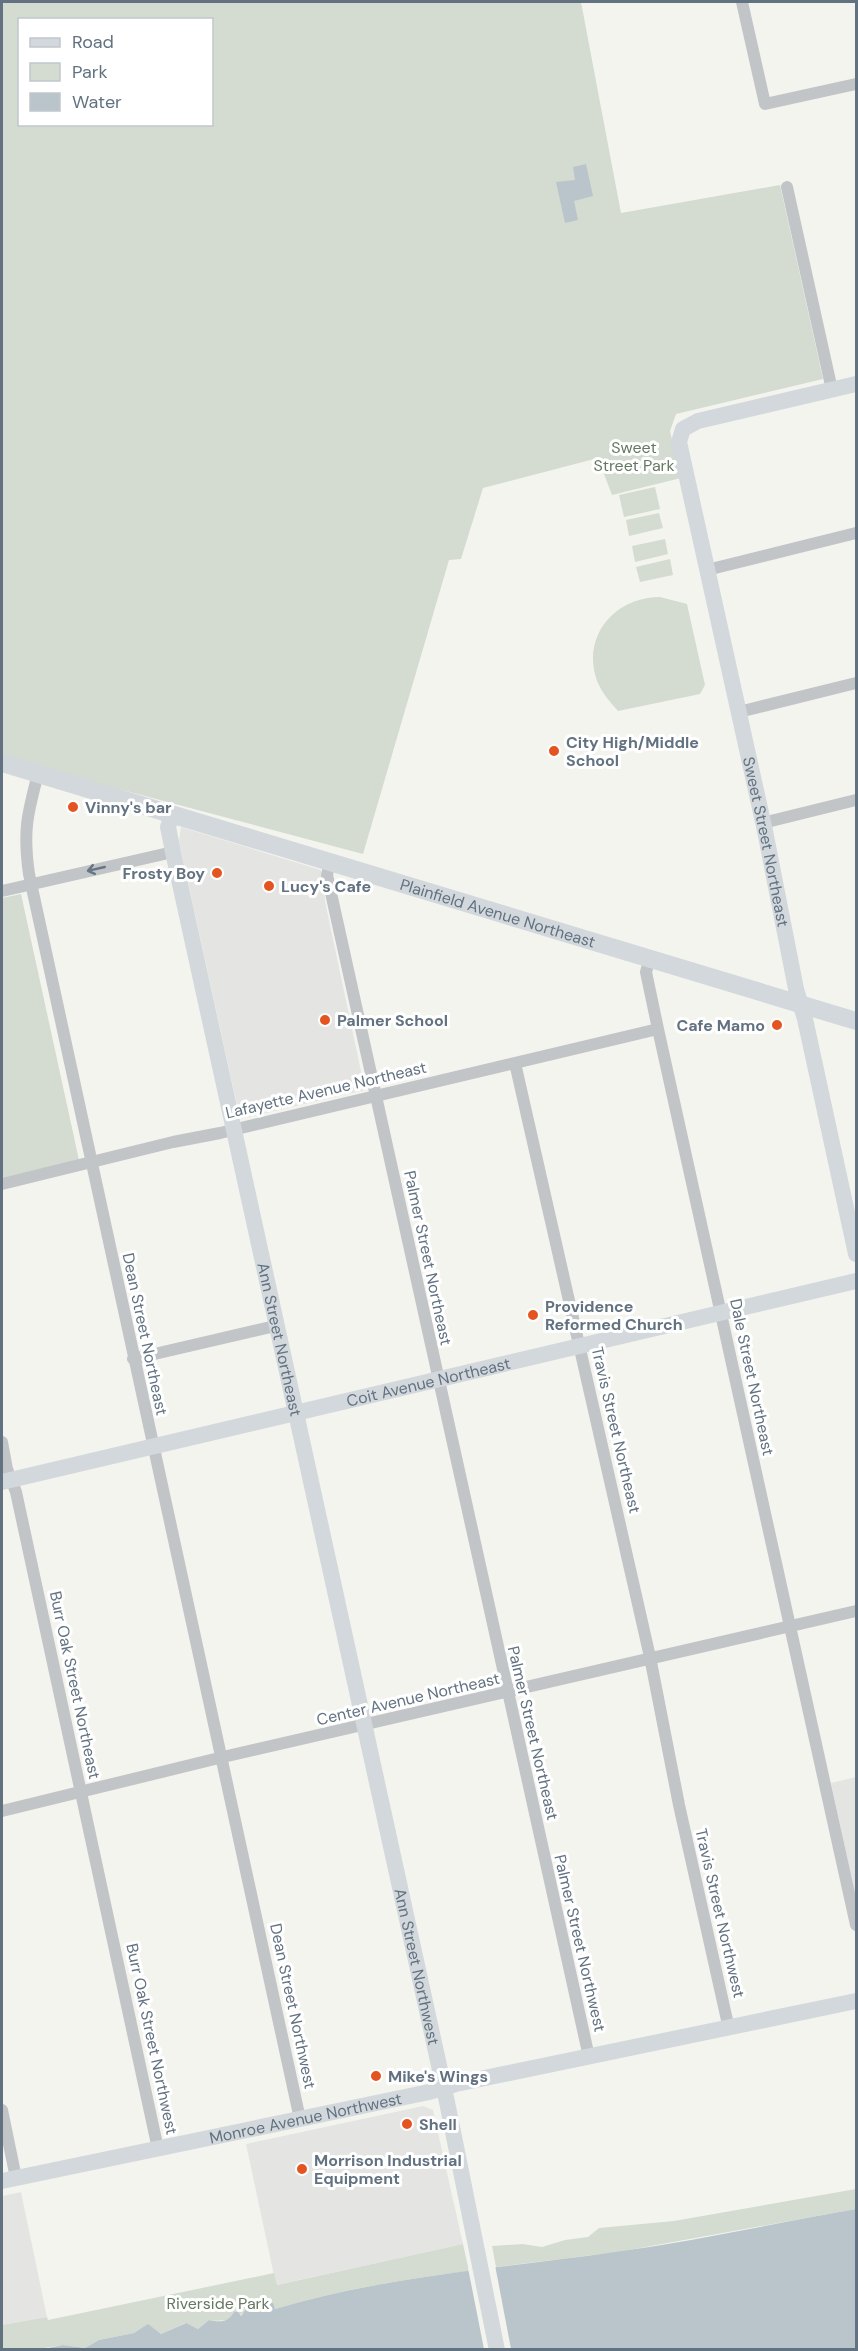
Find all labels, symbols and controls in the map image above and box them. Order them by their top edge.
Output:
legend [18,18,213,126]
text: Road [72,30,114,54]
text: Park [72,60,108,84]
text: Water [72,90,122,114]
park label: Sweet Street Park [593,437,675,476]
place label: City High/Middle School [566,732,699,771]
marker: City High/Middle School [547,744,561,758]
street label: Sweet Street Northeast [738,755,794,928]
place label: Vinny's bar [85,797,172,818]
marker: Vinny's bar [66,800,80,814]
place label: Frosty Boy [122,863,205,884]
one-way arrow [86,864,105,876]
marker: Frosty Boy [210,866,224,880]
street label: Plainfield Avenue Northeast [398,873,598,952]
place label: Lucy's Cafe [281,876,371,897]
marker: Lucy's Cafe [262,879,276,893]
place label: Palmer School [337,1010,448,1031]
marker: Palmer School [318,1013,332,1027]
place label: Cafe Mamo [676,1015,765,1036]
marker: Cafe Mamo [770,1018,784,1032]
street label: Lafayette Avenue Northeast [223,1057,429,1123]
street label: Palmer Street Northeast [399,1169,457,1347]
street label: Dean Street Northeast [118,1251,172,1417]
street label: Ann Street Northeast [253,1261,307,1418]
place label: Providence Reformed Church [545,1296,683,1335]
street label: Dale Street Northeast [725,1297,779,1457]
marker: Providence Reformed Church [526,1308,540,1322]
street label: Travis Street Northeast [587,1345,645,1515]
street label: Coit Avenue Northeast [344,1352,512,1411]
street label: Burr Oak Street Northeast [45,1589,105,1781]
street label: Palmer Street Northeast [503,1644,563,1822]
street label: Center Avenue Northeast [314,1668,502,1730]
street label: Travis Street Northwest [690,1826,750,2000]
street label: Palmer Street Northwest [549,1852,611,2034]
street label: Ann Street Northwest [390,1886,445,2047]
street label: Dean Street Northwest [265,1921,321,2091]
street label: Burr Oak Street Northwest [121,1942,183,2136]
place label: Mike's Wings [388,2066,488,2087]
marker: Mike's Wings [369,2069,383,2083]
street label: Monroe Avenue Northwest [207,2087,404,2148]
place label: Shell [419,2114,457,2135]
marker: Shell [400,2117,414,2131]
place label: Morrison Industrial Equipment [314,2150,462,2189]
marker: Morrison Industrial Equipment [295,2162,309,2176]
park label: Riverside Park [166,2293,270,2314]

